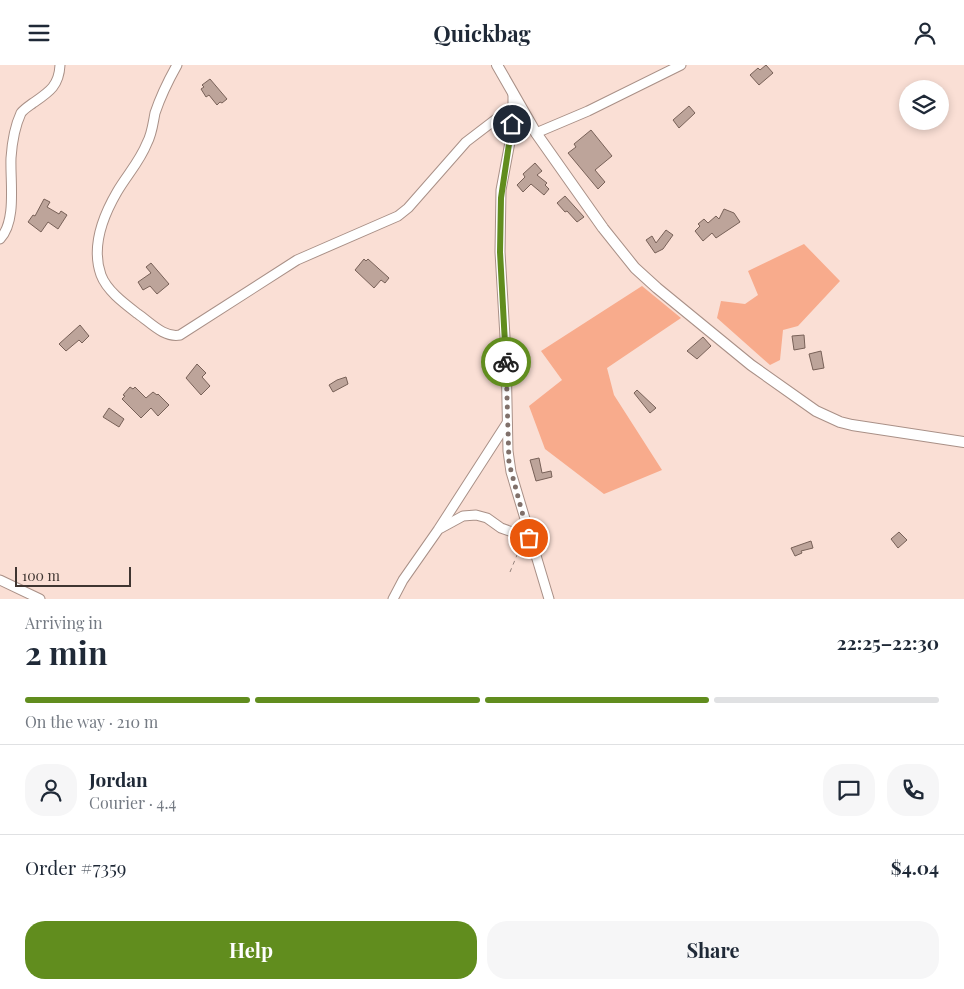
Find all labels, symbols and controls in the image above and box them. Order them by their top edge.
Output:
text: Quickbag [433,18,531,48]
icon: menu [25,19,53,47]
icon: person [911,19,939,47]
map controls [899,80,949,130]
button: layers [899,80,949,130]
pin [491,103,533,145]
icon: home [498,110,526,138]
courier [481,337,531,387]
icon: bike [492,348,520,376]
pin [508,517,550,559]
icon: bag [515,524,543,552]
scale bar [15,564,131,587]
text: 100 m [22,566,60,585]
text: Arriving in [25,612,103,633]
text: 22:25–22:30 [837,629,939,655]
text: 2 min [25,630,108,673]
text: On the way · 210 m [25,711,158,732]
button: person [25,764,77,816]
button: chat [823,764,875,816]
button: phone [887,764,939,816]
text: Jordan [89,766,148,792]
text: Courier · 4.4 [89,792,176,813]
text: Order #7359 [25,854,127,880]
text: $4.04 [891,854,939,880]
button: Help [25,921,477,979]
button: Share [487,921,939,979]

